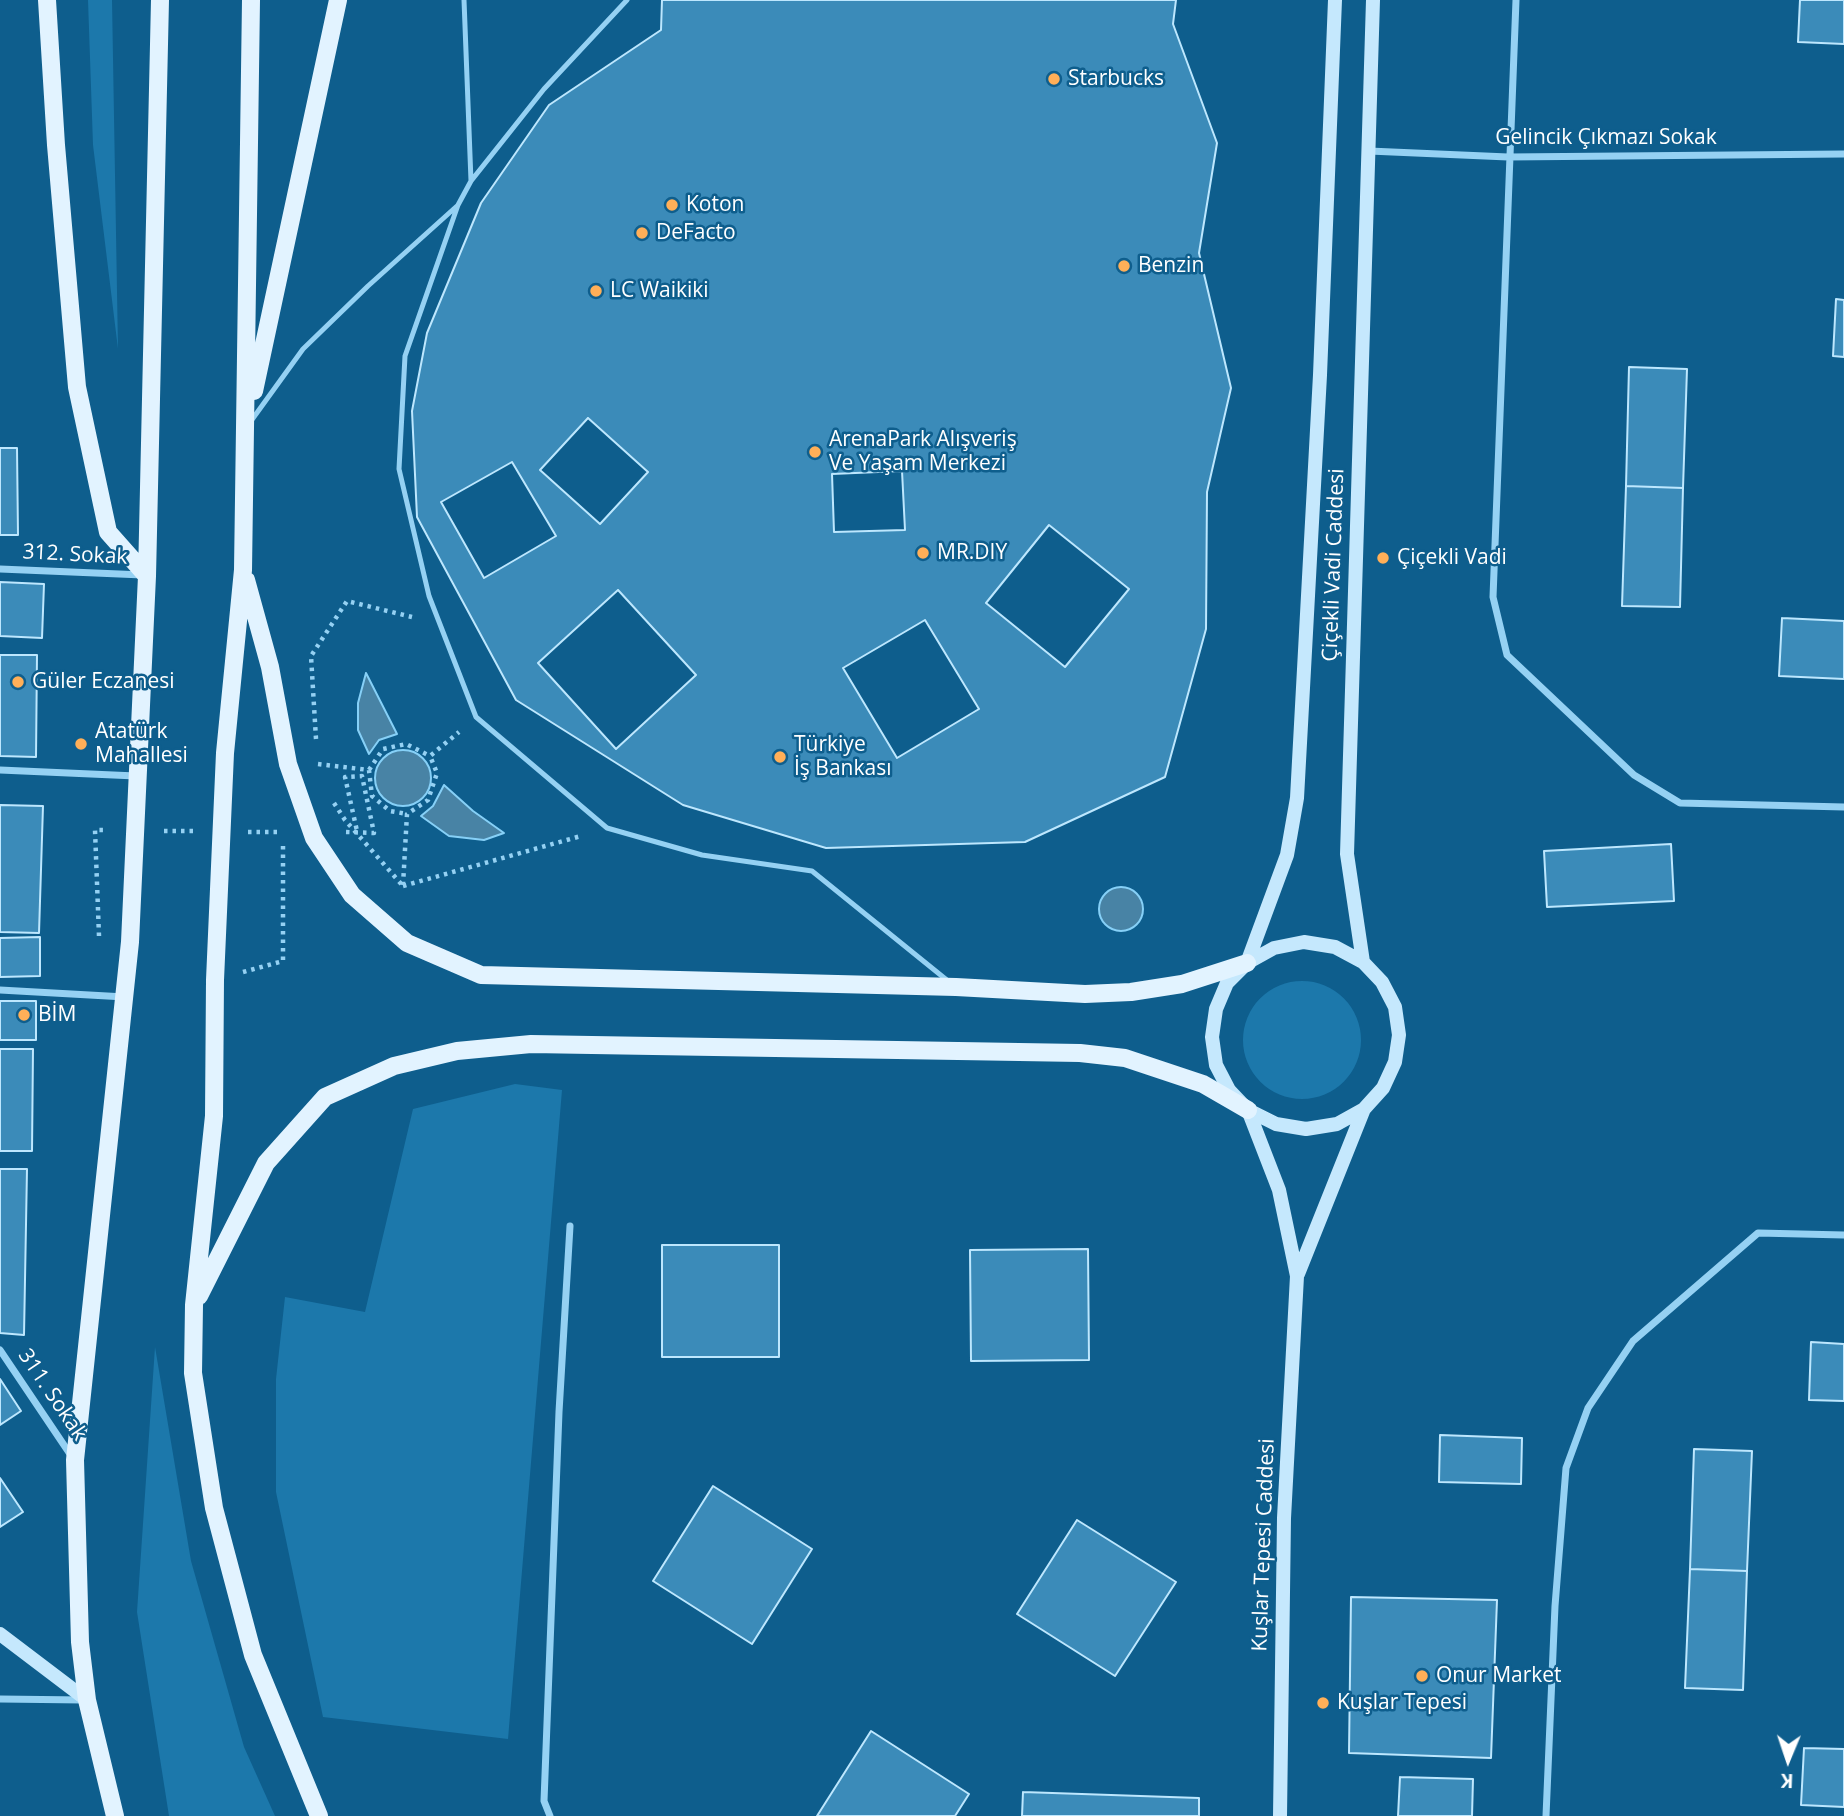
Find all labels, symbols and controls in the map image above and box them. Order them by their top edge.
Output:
place label: Starbucks [1068,66,1164,92]
marker: Starbucks [1046,71,1062,87]
street label: Gelincik Çıkmazı Sokak [1495,125,1717,151]
place label: Koton [686,192,744,218]
marker: Koton [664,197,680,213]
place label: DeFacto [656,220,736,246]
marker: DeFacto [634,225,650,241]
place label: Benzin [1138,253,1204,279]
marker: Benzin [1116,258,1132,274]
place label: LC Waikiki [610,278,709,304]
marker: LC Waikiki [588,283,604,299]
place label: ArenaPark Alışveriş Ve Yaşam Merkezi [829,427,1017,477]
marker: ArenaPark Alışveriş Ve Yaşam Merkezi [807,444,823,460]
street label: Çiçekli Vadi Caddesi [1318,468,1350,662]
street label: 312. Sokak [22,540,128,570]
place label: MR.DIY [937,540,1007,566]
marker: MR.DIY [915,545,931,561]
place label: Çiçekli Vadi [1397,545,1507,571]
marker: Çiçekli Vadi [1375,550,1391,566]
place label: Güler Eczanesi [32,669,174,695]
marker: Güler Eczanesi [10,674,26,690]
place label: Atatürk Mahallesi [95,719,188,769]
place label: Türkiye İş Bankası [794,732,891,782]
marker: Atatürk Mahallesi [73,736,89,752]
marker: Türkiye İş Bankası [772,749,788,765]
place label: BİM [38,1002,76,1028]
marker: BİM [16,1007,32,1023]
street label: 311. Sokak [12,1344,92,1446]
street label: Kuşlar Tepesi Caddesi [1248,1438,1280,1652]
place label: Onur Market [1436,1663,1562,1689]
marker: Onur Market [1414,1668,1430,1684]
place label: Kuşlar Tepesi [1337,1690,1467,1716]
marker: Kuşlar Tepesi [1315,1695,1331,1711]
north arrow [1753,1725,1823,1795]
text: K [1781,1768,1794,1794]

